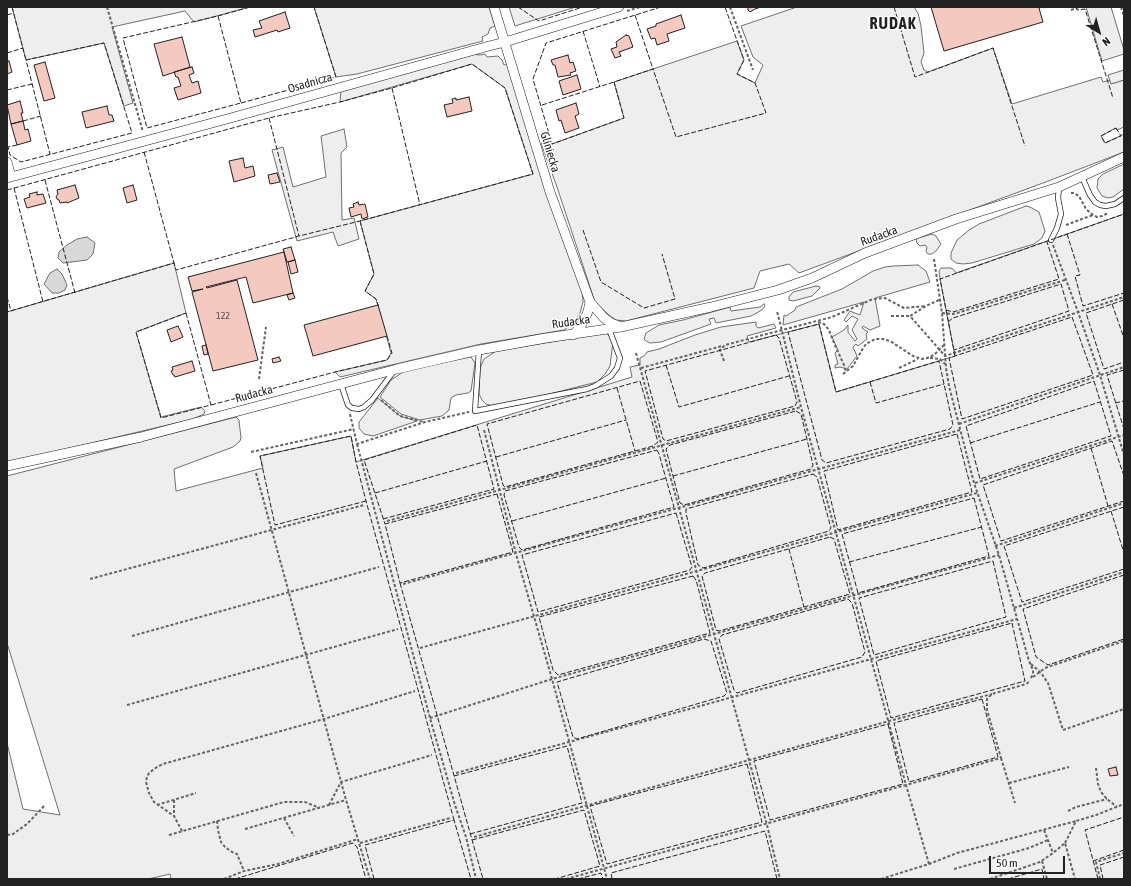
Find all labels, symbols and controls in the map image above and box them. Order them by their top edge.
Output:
north arrow [1079,12,1119,52]
district label: RUDAK [869,14,917,34]
text: N [1100,35,1112,48]
street label: Osadnicza [286,70,334,96]
street label: Gliniecka [537,130,563,174]
street label: Rudacka [859,223,899,249]
house number: 122 [216,310,230,322]
street label: Rudacka [551,312,591,332]
street label: Rudacka [234,382,274,406]
scale bar [991,848,1067,874]
text: 50 m [996,856,1018,870]

